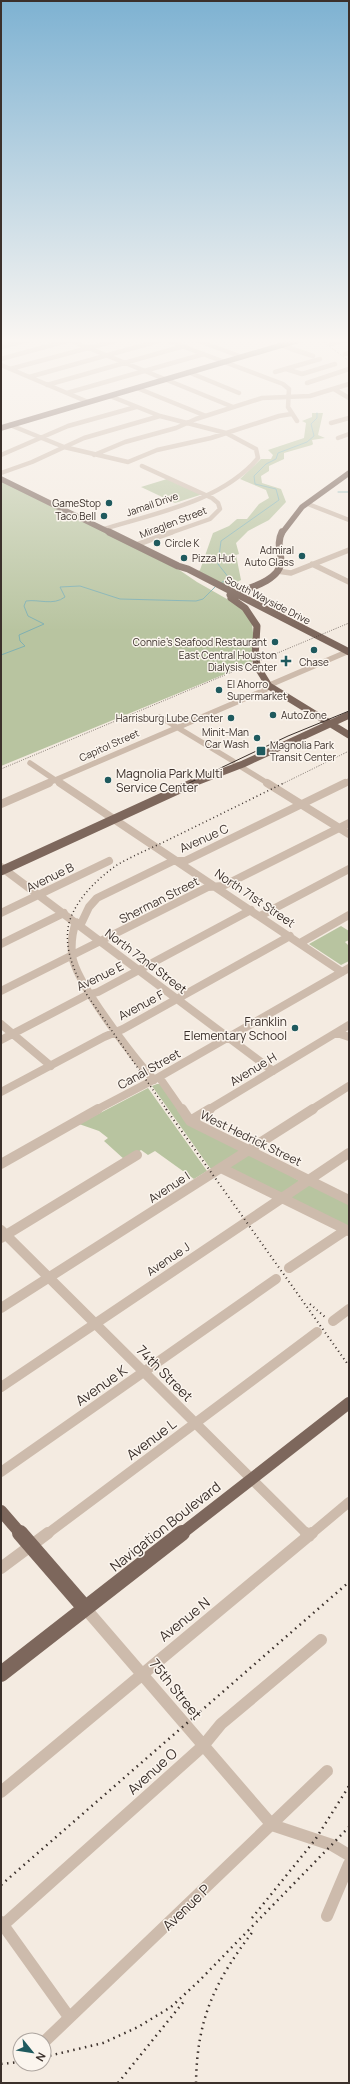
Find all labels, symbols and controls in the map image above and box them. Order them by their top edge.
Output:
street label: Jamail Drive [124,488,180,519]
place label: GameStop [52,496,101,510]
marker: GameStop [104,498,114,508]
street label: Miraglen Street [137,503,209,541]
place label: Taco Bell [55,509,96,523]
marker: Taco Bell [99,511,109,521]
place label: Circle K [165,536,200,550]
marker: Circle K [152,538,162,548]
place label: Admiral Auto Glass [245,543,294,569]
place label: Pizza Hut [192,551,235,565]
marker: Admiral Auto Glass [297,551,307,561]
marker: Pizza Hut [179,553,189,563]
street label: South Wayside Drive [223,572,313,628]
place label: Connie's Seafood Restaurant [133,635,267,649]
marker: Connie's Seafood Restaurant [270,637,280,647]
marker: Chase [309,645,319,655]
place label: East Central Houston Dialysis Center [179,648,277,674]
marker: East Central Houston Dialysis Center [280,655,292,667]
place label: Chase [299,655,329,669]
place label: El Ahorro Supermarket [227,677,287,703]
marker: El Ahorro Supermarket [214,685,224,695]
place label: AutoZone [281,708,327,722]
marker: AutoZone [268,710,278,720]
place label: Harrisburg Lube Center [116,711,223,725]
marker: Harrisburg Lube Center [226,713,236,723]
place label: Minit-Man Car Wash [202,725,249,751]
street label: Capitol Street [77,726,141,764]
marker: Minit-Man Car Wash [252,733,262,743]
place label: Magnolia Park Transit Center [270,738,336,764]
marker: Magnolia Park Transit Center [255,745,267,757]
place label: Magnolia Park Multi Service Center [116,765,223,796]
marker: Magnolia Park Multi Service Center [103,775,113,785]
street label: Avenue C [177,819,232,856]
street label: Avenue B [23,858,77,896]
street label: North 71st Street [212,865,299,931]
street label: Sherman Street [116,872,202,927]
street label: North 72nd Street [101,925,191,998]
street label: Avenue E [74,957,126,995]
street label: Avenue F [115,986,167,1024]
place label: Franklin Elementary School [184,1013,287,1044]
marker: Franklin Elementary School [290,1023,300,1033]
street label: Canal Street [114,1045,184,1093]
street label: Avenue H [226,1048,280,1090]
street label: West Hedrick Street [198,1106,305,1170]
street label: Avenue I [145,1167,193,1207]
street label: Avenue J [143,1238,193,1280]
street label: 74th Street [133,1341,198,1406]
street label: Avenue K [71,1360,131,1410]
street label: Avenue L [122,1414,180,1464]
street label: Navigation Boulevard [106,1477,224,1575]
street label: Avenue N [155,1593,213,1645]
street label: 75th Street [146,1655,207,1724]
street label: Avenue O [123,1744,181,1798]
street label: Avenue P [158,1879,214,1934]
north arrow [12,2032,52,2072]
text: N [33,2050,50,2065]

